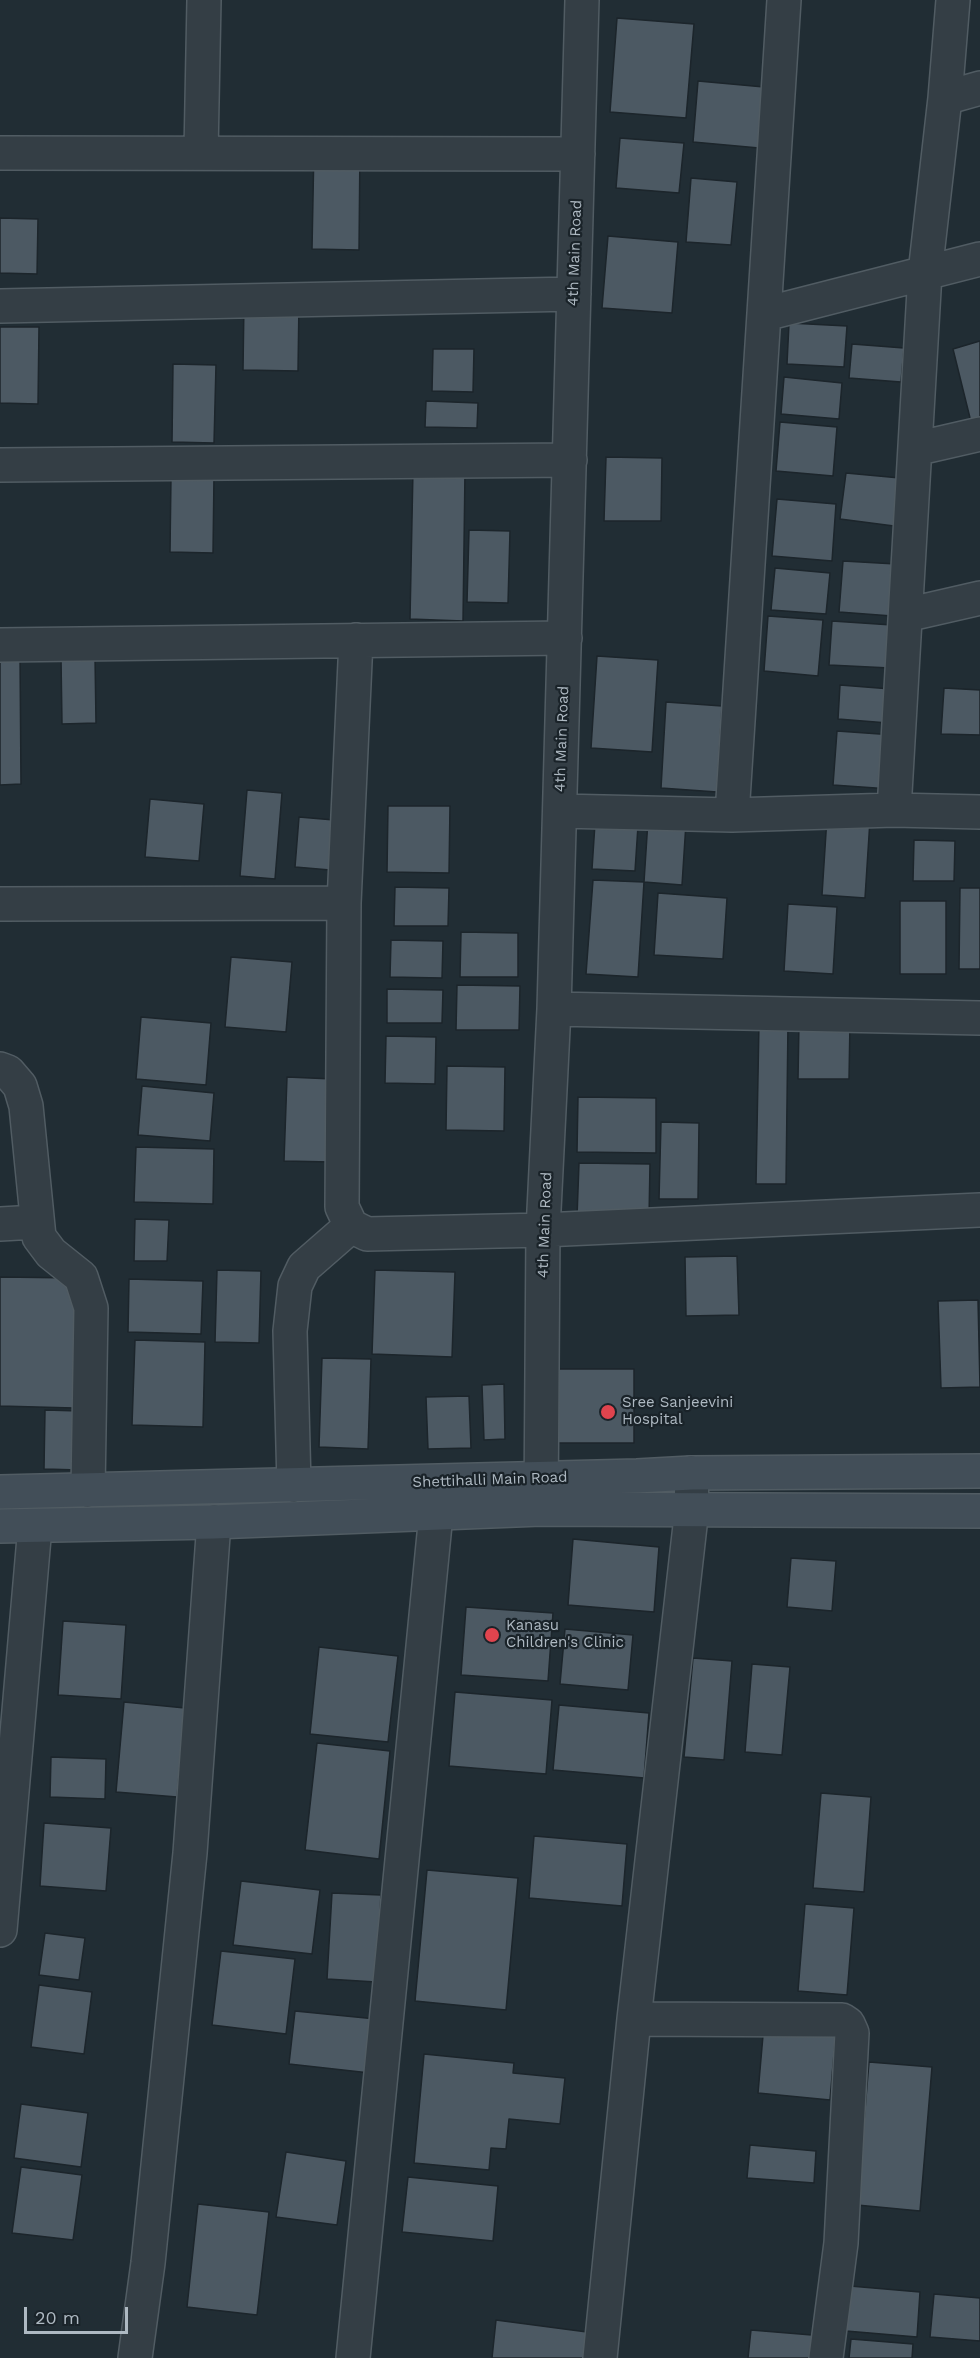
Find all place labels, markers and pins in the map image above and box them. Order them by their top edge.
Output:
place label: Sree Sanjeevini Hospital [622,1394,733,1429]
marker: Sree Sanjeevini Hospital [599,1403,617,1421]
place label: Kanasu Children's Clinic [506,1617,624,1652]
marker: Kanasu Children's Clinic [483,1626,501,1644]

